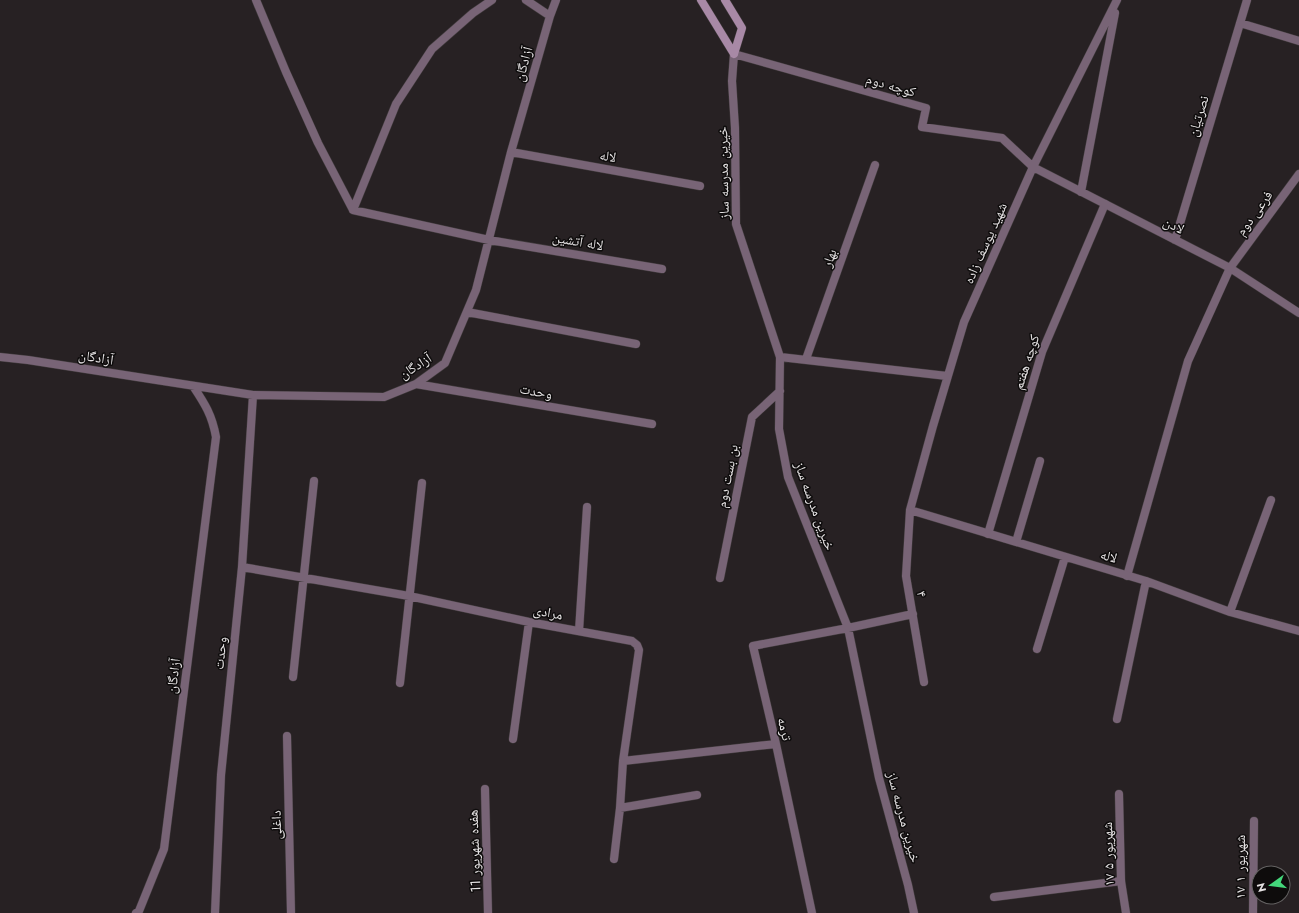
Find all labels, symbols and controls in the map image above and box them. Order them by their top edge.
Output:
street label: آزادگان [509,44,538,84]
street label: کوچه دوم [864,68,918,102]
street label: نصرتیان [1182,93,1214,139]
street label: خیرین مدرسه ساز [712,126,734,221]
street label: لاله [598,145,618,167]
street label: فرعی دوم [1231,186,1277,240]
street label: شهید یوسف زاده [958,199,1012,287]
street label: لادن [1160,211,1188,239]
street label: لاله آتشین [551,227,605,255]
street label: بهار [816,246,842,271]
street label: کوچه هفتم [1008,332,1044,392]
street label: آزادگان [77,344,115,370]
street label: آزادگان [395,348,436,384]
street label: وحدت [518,378,554,404]
street label: بن بست دوم [711,442,743,509]
street label: خیرین مدرسه ساز [789,458,840,553]
street label: لاله [1098,544,1120,568]
street label: ۴ [912,589,932,599]
street label: مرادی [531,599,565,625]
street label: وحدت [208,636,232,670]
street label: آزادگان [161,657,185,695]
street label: ترمه [773,715,797,743]
street label: خیرین مدرسه ساز [882,768,926,865]
street label: هفده شهریور 11 [463,809,485,893]
street label: داغلی [266,810,286,840]
street label: ۱۷ شهریور ۵ [1097,822,1119,886]
street label: ۱۷ شهریور ۱ [1230,835,1250,899]
north arrow [1251,865,1291,905]
text: N [1252,881,1270,894]

